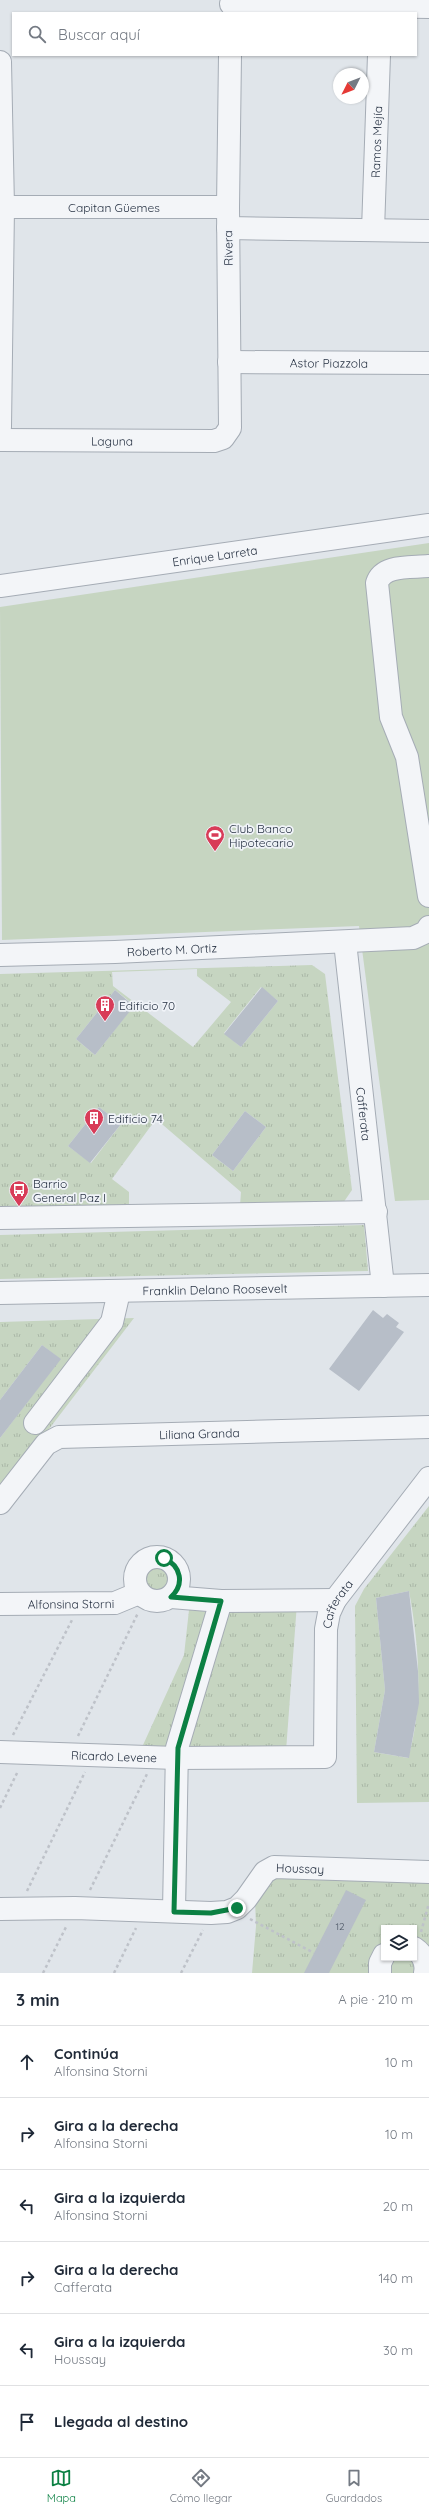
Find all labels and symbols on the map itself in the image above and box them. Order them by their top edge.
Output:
north arrow [333,68,369,104]
street label: Ramos Mejía [367,106,385,178]
street label: Capitan Güemes [68,200,160,215]
street label: Rivera [220,230,236,266]
street label: Astor Piazzola [290,355,368,370]
street label: Laguna [91,433,133,448]
street label: Enrique Larreta [171,542,258,569]
place label: Club Banco Hipotecario [229,821,293,850]
sports icon: Club Banco Hipotecario [204,824,226,852]
street label: Roberto M. Ortiz [127,940,218,959]
building icon: Edificio 70 [94,994,116,1022]
place label: Edificio 70 [119,998,175,1013]
street label: Cafferata [354,1086,374,1141]
building icon: Edificio 74 [83,1107,105,1135]
place label: Edificio 74 [108,1111,163,1126]
place label: Barrio General Paz I [33,1176,106,1205]
bus stop icon: Barrio General Paz I [8,1179,30,1207]
street label: Franklin Delano Roosevelt [142,1280,288,1298]
street label: Liliana Granda [159,1425,240,1442]
route start [155,1549,173,1567]
street label: Cafferata [319,1576,356,1629]
street label: Alfonsina Storni [28,1596,114,1611]
street label: Ricardo Levene [71,1747,157,1765]
street label: Houssay [276,1860,324,1876]
route end [228,1899,246,1917]
house number: 12 [335,1920,345,1933]

